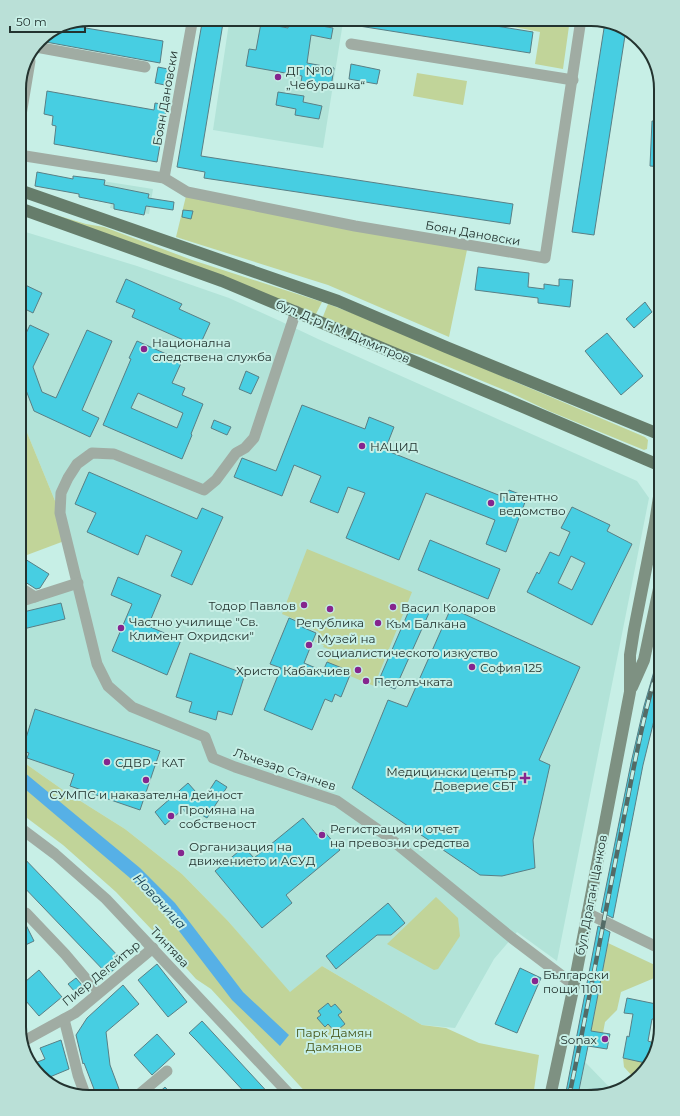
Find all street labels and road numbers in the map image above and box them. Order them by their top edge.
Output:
street label: Боян Дановски [149,49,181,147]
street label: Боян Дановски [424,217,522,249]
street label: бул. Д-р Г. М. Димитров [274,296,412,366]
street label: Лъчезар Станчев [232,744,338,794]
street label: бул. Драган Цанков [572,833,610,957]
street label: Тинтява [147,923,193,971]
street label: Пиер Дегейтър [59,937,143,1009]

